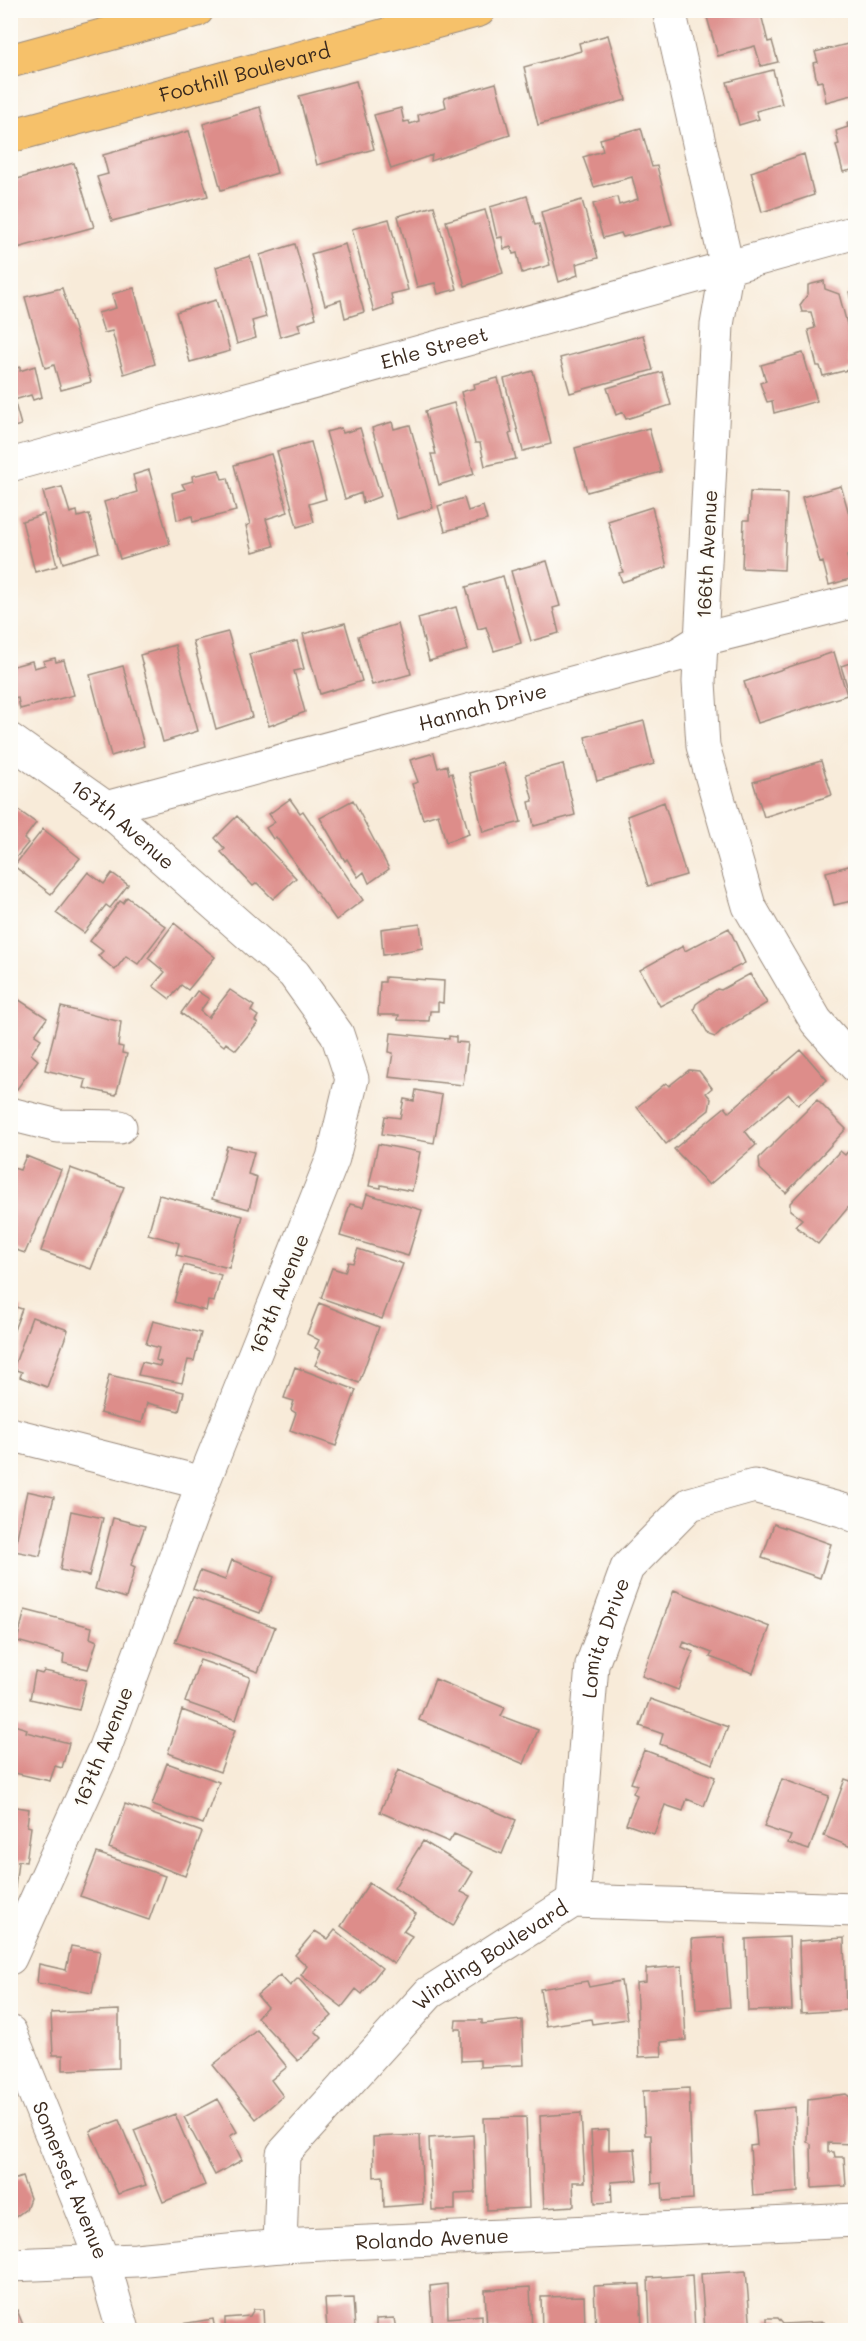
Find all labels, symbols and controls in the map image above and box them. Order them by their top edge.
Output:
street label: Foothill Boulevard [156,37,333,107]
street label: Ehle Street [377,320,491,374]
street label: 166th Avenue [690,489,722,619]
street label: Hannah Drive [415,676,550,736]
street label: 167th Avenue [66,773,181,875]
street label: 167th Avenue [242,1229,314,1358]
street label: Lomita Drive [575,1574,634,1699]
street label: 167th Avenue [66,1682,138,1811]
street label: Winding Boulevard [406,1894,572,2015]
street label: Somerset Avenue [27,2097,115,2263]
street label: Rolando Avenue [355,2222,509,2255]

